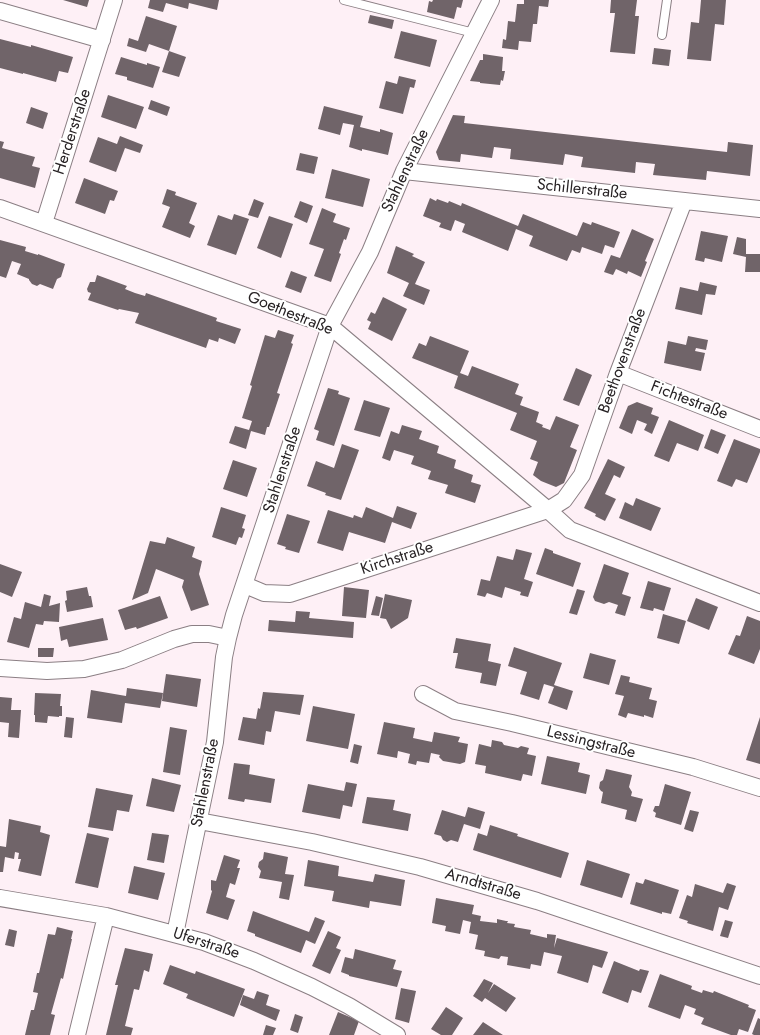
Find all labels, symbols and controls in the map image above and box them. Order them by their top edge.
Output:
street label: Herderstraße [50,87,96,177]
street label: Stahlenstraße [378,126,434,216]
street label: Schillerstraße [536,176,628,204]
street label: Goethestraße [244,288,336,340]
street label: Beethovenstraße [595,306,651,416]
street label: Fichtestraße [648,378,730,424]
street label: Stahlenstraße [260,424,306,516]
street label: Kirchstraße [358,538,436,580]
street label: Lessingstraße [545,723,637,763]
street label: Stahlenstraße [188,737,224,829]
street label: Arndtstraße [443,865,523,905]
street label: Uferstraße [170,924,242,964]

